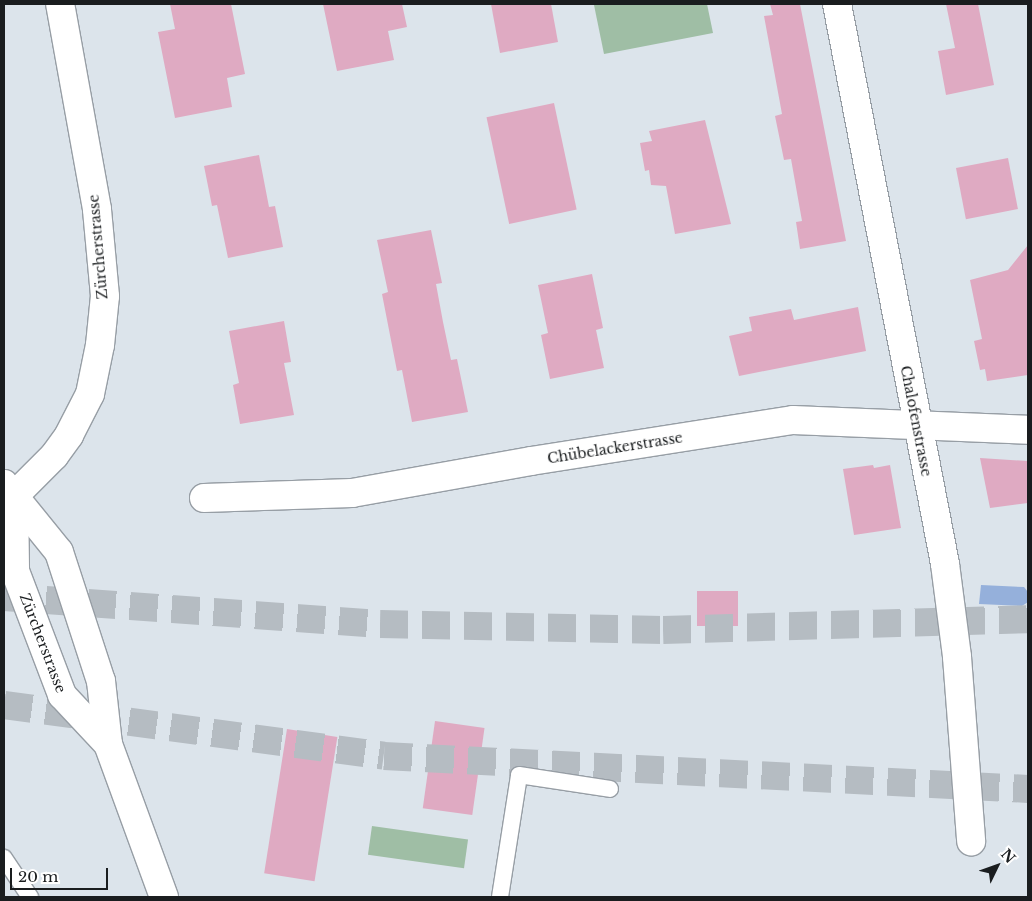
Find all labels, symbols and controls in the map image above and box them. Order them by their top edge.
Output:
street label: Zürcherstrasse [85,194,111,300]
street label: Chalofenstrasse [897,364,935,478]
street label: Chübelackerstrasse [546,429,684,467]
street label: Zürcherstrasse [16,591,70,695]
north arrow [972,841,1022,891]
text: N [997,845,1019,867]
scale bar [12,858,110,890]
text: 20 m [18,867,58,886]

